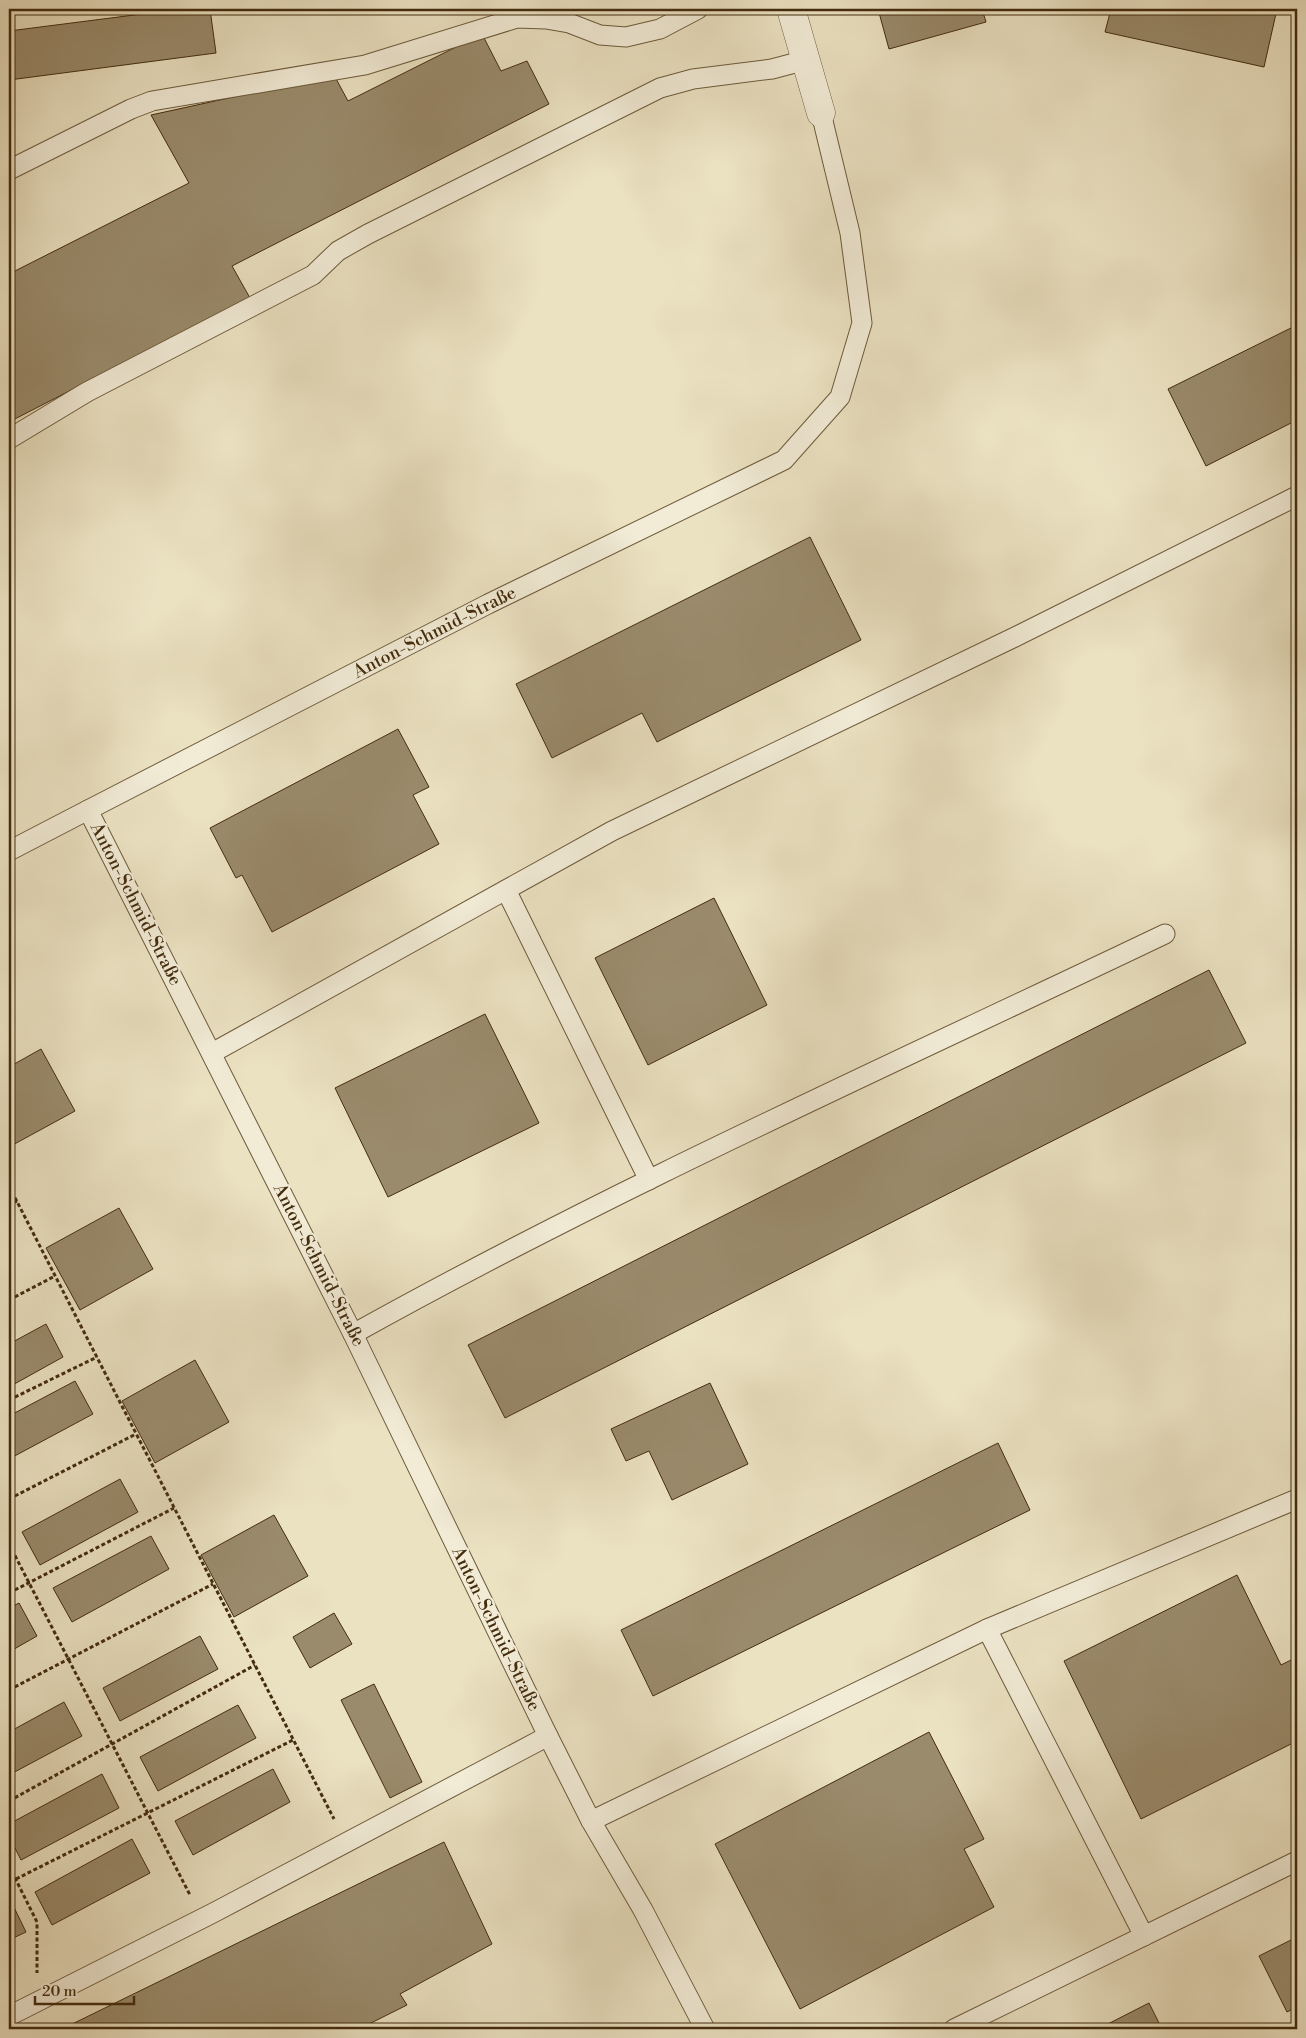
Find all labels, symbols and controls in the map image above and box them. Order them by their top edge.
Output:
street label: Anton-Schmid-Straße [348,581,520,684]
street label: Anton-Schmid-Straße [84,818,187,989]
street label: Anton-Schmid-Straße [267,1179,370,1350]
street label: Anton-Schmid-Straße [446,1542,546,1715]
scale bar [35,1973,134,2005]
text: 20 m [42,1982,77,2001]

